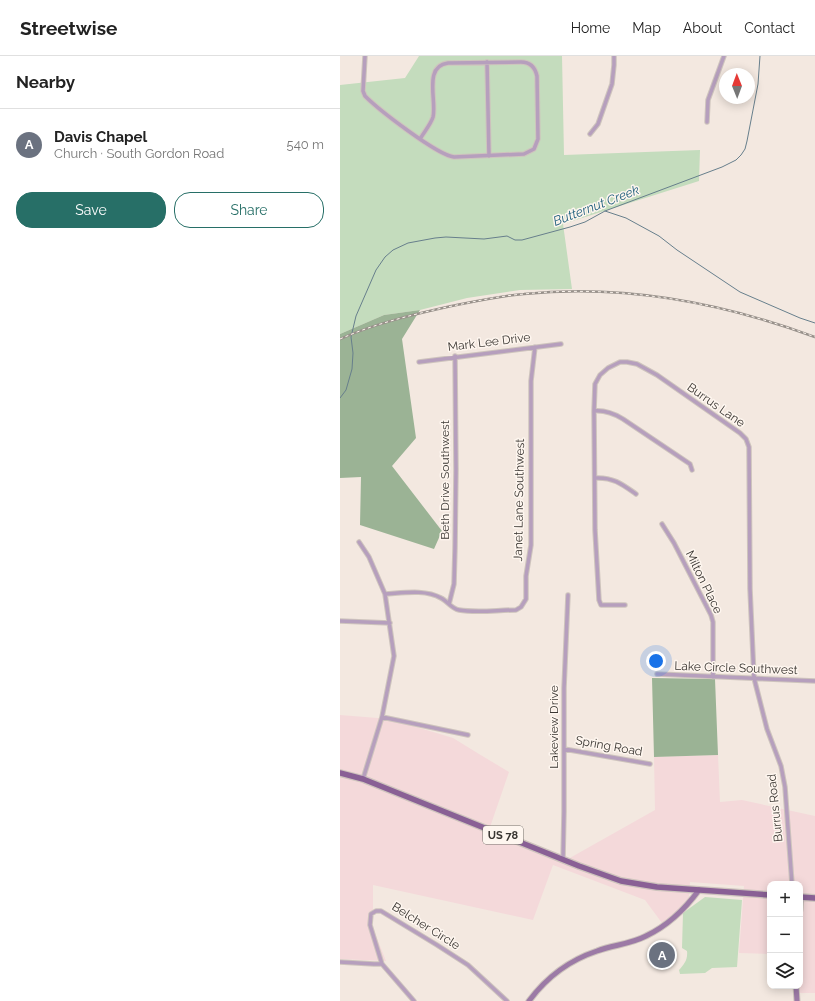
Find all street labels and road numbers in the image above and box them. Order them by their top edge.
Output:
street label: Mark Lee Drive [447,330,531,354]
street label: Burrus Lane [684,380,748,430]
street label: Beth Drive Southwest [438,420,452,540]
street label: Janet Lane Southwest [511,439,527,561]
street label: Milton Place [683,548,725,616]
street label: Lake Circle Southwest [674,659,798,677]
street label: Lakeview Drive [547,685,561,769]
street label: Spring Road [574,733,644,759]
street label: Burrus Road [764,773,786,843]
road number: US 78 [483,826,523,844]
street label: Belcher Circle [389,899,463,953]

